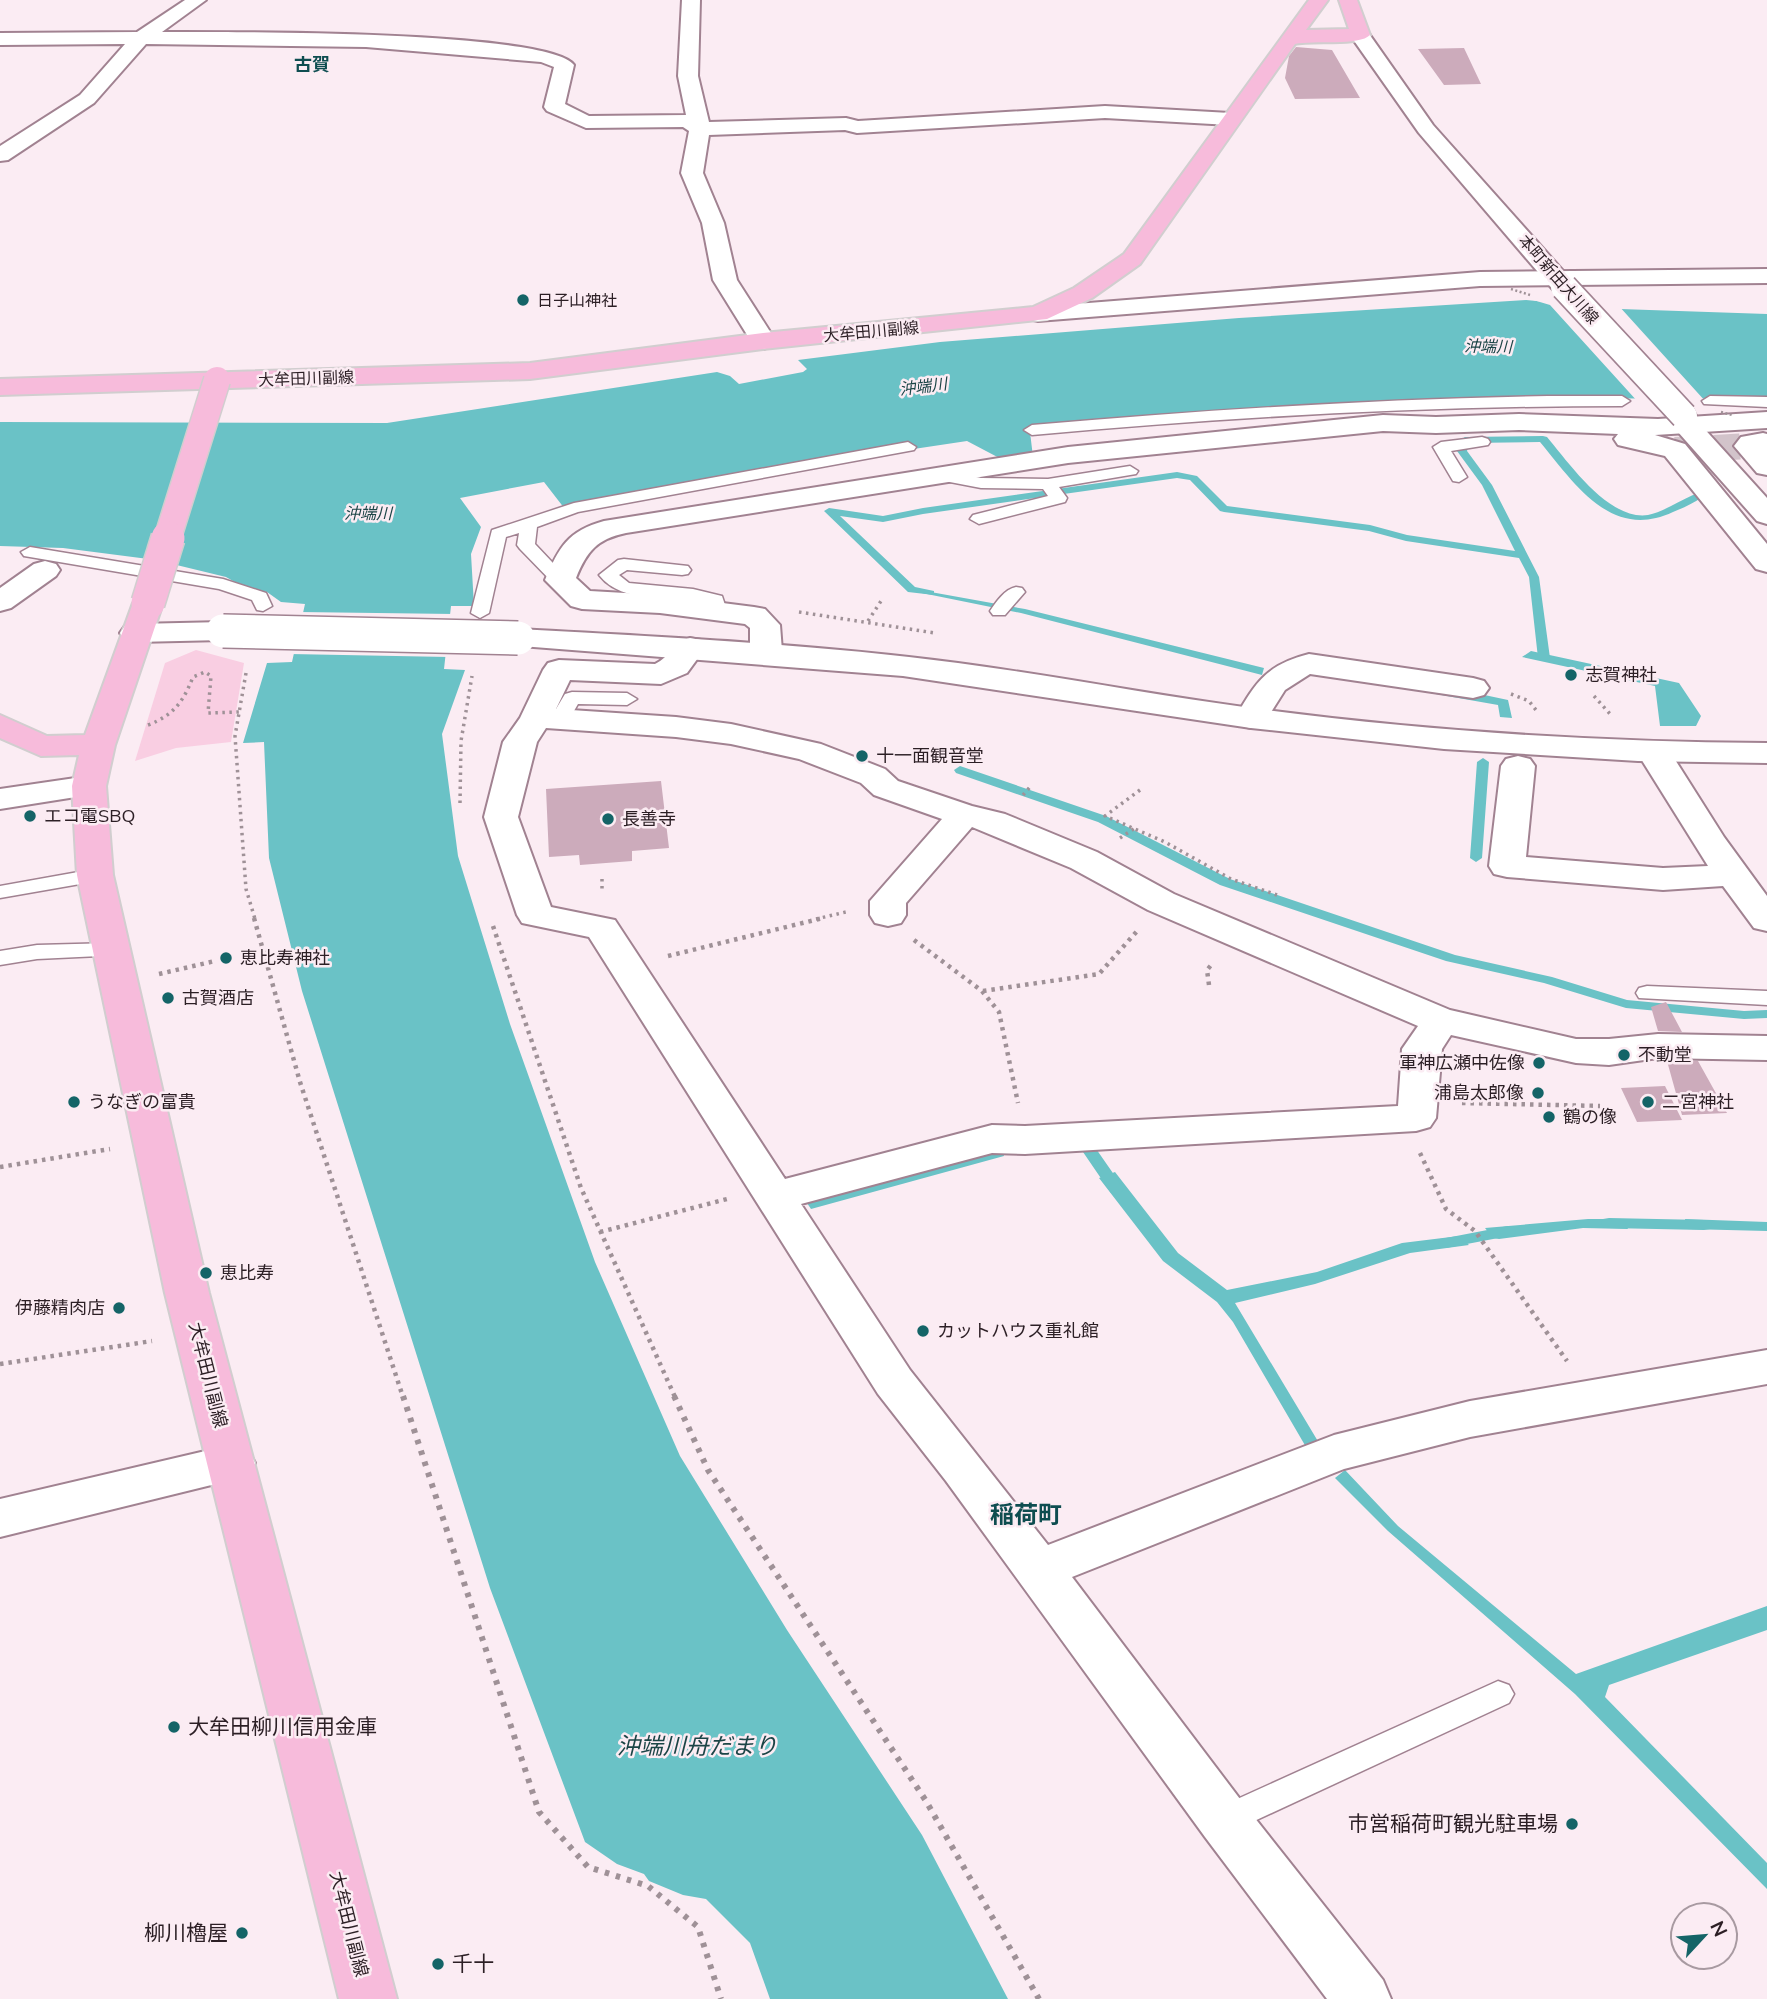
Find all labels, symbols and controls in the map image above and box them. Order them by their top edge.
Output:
district label: 古賀 [294,53,330,76]
street label: 本町新田大川線 [1515,230,1603,328]
place label: 日子山神社 [537,290,617,310]
marker: 日子山神社 [515,292,531,308]
street label: 大牟田川副線 [822,317,920,345]
water label: 沖端川 [1464,336,1514,356]
street label: 大牟田川副線 [258,366,354,390]
water label: 沖端川 [898,373,950,399]
water label: 沖端川 [344,503,394,523]
place label: 志賀神社 [1585,663,1657,686]
marker: 志賀神社 [1563,667,1579,683]
place label: 十一面観音堂 [876,744,984,767]
marker: 十一面観音堂 [854,748,870,764]
place label: エコ電SBQ [44,804,135,827]
place label: 長善寺 [622,807,676,830]
marker: エコ電SBQ [22,808,38,824]
marker: 長善寺 [600,811,616,827]
place label: 恵比寿神社 [240,946,330,969]
marker: 恵比寿神社 [218,950,234,966]
place label: 古賀酒店 [182,986,254,1009]
marker: 古賀酒店 [160,990,176,1006]
place label: 不動堂 [1638,1043,1692,1066]
marker: 不動堂 [1616,1047,1632,1063]
place label: 軍神広瀬中佐像 [1399,1051,1525,1074]
marker: 軍神広瀬中佐像 [1531,1055,1547,1071]
place label: 浦島太郎像 [1434,1081,1524,1104]
marker: 浦島太郎像 [1530,1085,1546,1101]
place label: うなぎの富貴 [88,1090,196,1113]
place label: 二宮神社 [1662,1090,1734,1113]
marker: うなぎの富貴 [66,1094,82,1110]
marker: 二宮神社 [1640,1094,1656,1110]
place label: 鶴の像 [1563,1105,1617,1128]
marker: 鶴の像 [1541,1109,1557,1125]
place label: 恵比寿 [220,1261,274,1284]
marker: 恵比寿 [198,1265,214,1281]
place label: 伊藤精肉店 [15,1296,105,1319]
marker: 伊藤精肉店 [111,1300,127,1316]
place label: カットハウス重礼館 [937,1319,1099,1342]
street label: 大牟田川副線 [184,1320,233,1430]
marker: カットハウス重礼館 [915,1323,931,1339]
district label: 稲荷町 [990,1499,1062,1529]
place label: 大牟田柳川信用金庫 [188,1713,377,1739]
marker: 大牟田柳川信用金庫 [166,1719,182,1735]
water label: 沖端川舟だまり [617,1731,777,1760]
place label: 市営稲荷町観光駐車場 [1348,1810,1558,1836]
marker: 市営稲荷町観光駐車場 [1564,1816,1580,1832]
street label: 大牟田川副線 [325,1869,374,1979]
north arrow [1669,1901,1739,1971]
text: N [1705,1917,1733,1940]
place label: 柳川櫓屋 [144,1919,228,1945]
marker: 柳川櫓屋 [234,1925,250,1941]
place label: 千十 [452,1950,494,1976]
marker: 千十 [430,1956,446,1972]

